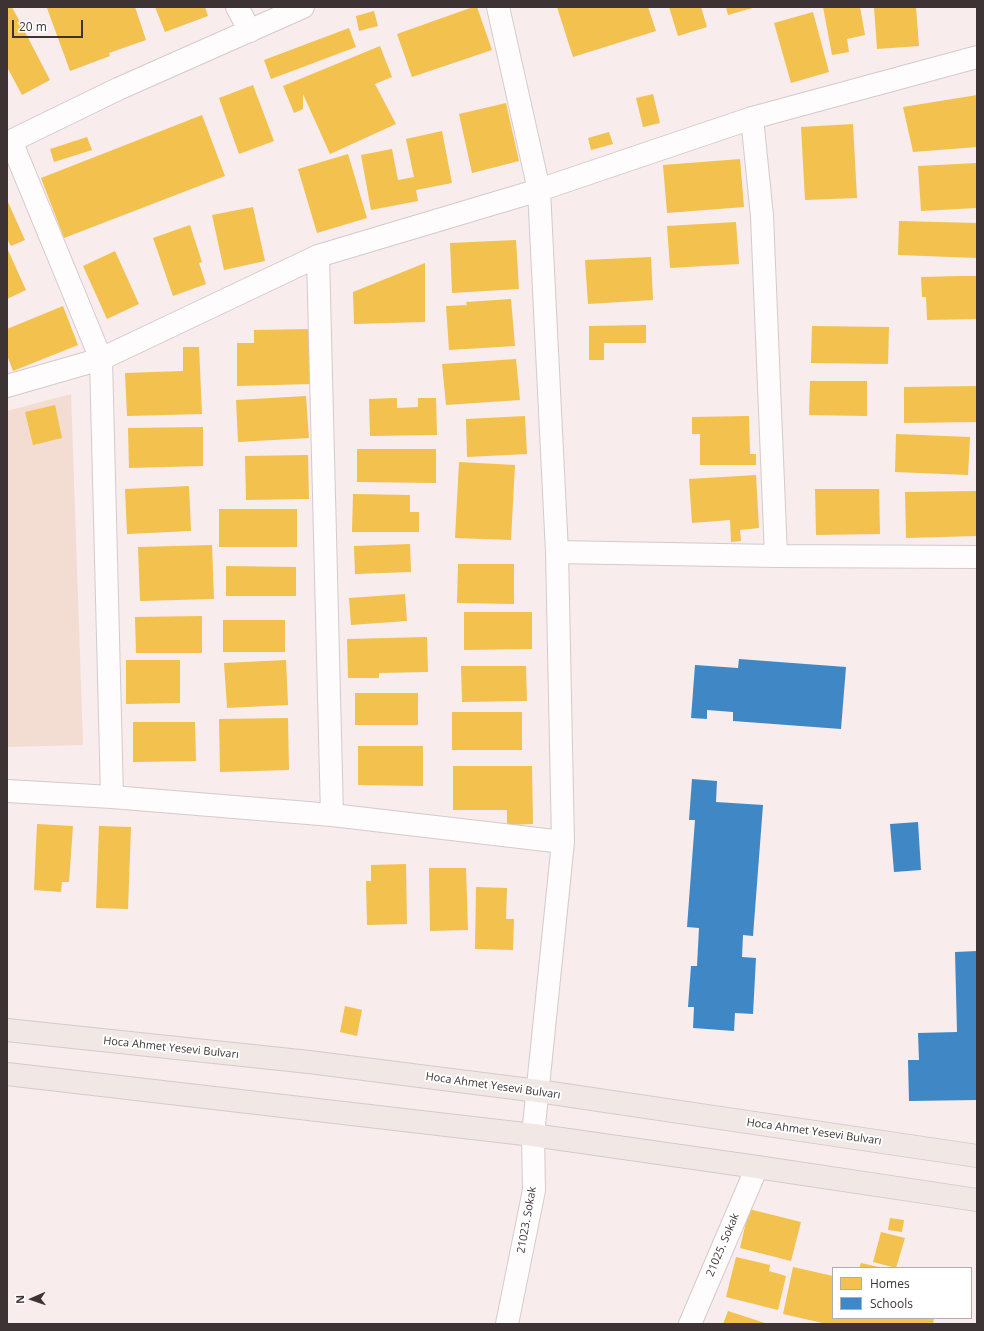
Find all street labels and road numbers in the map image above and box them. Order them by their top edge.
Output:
street label: Hoca Ahmet Yesevi Bulvarı [103,1034,239,1062]
street label: Hoca Ahmet Yesevi Bulvarı [425,1070,561,1102]
street label: Hoca Ahmet Yesevi Bulvarı [746,1116,882,1148]
street label: 21023. Sokak [515,1186,539,1254]
street label: 21025. Sokak [704,1211,742,1279]

